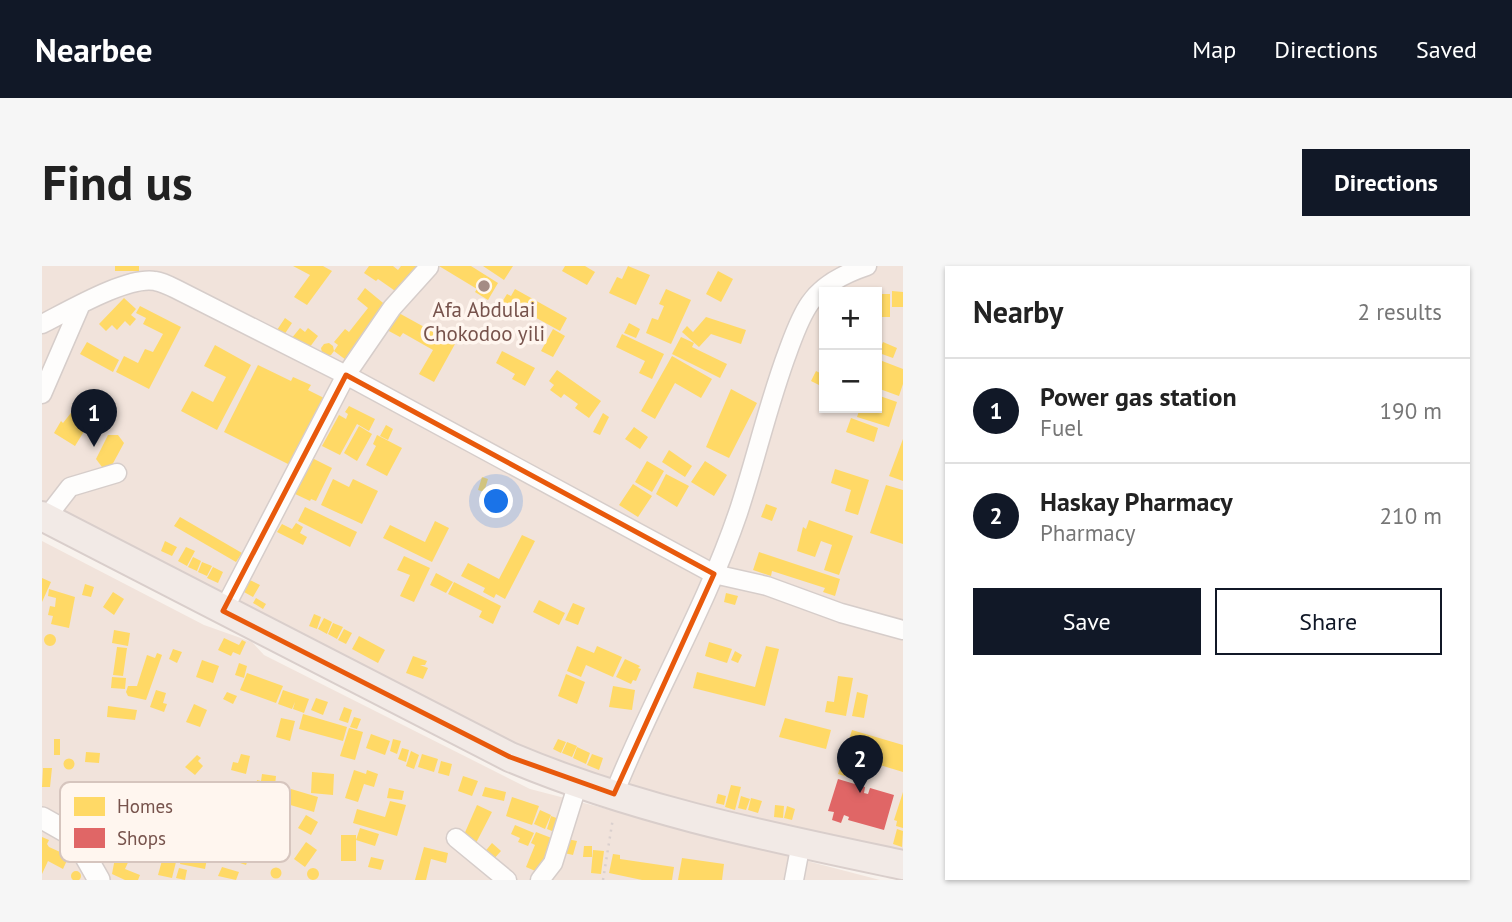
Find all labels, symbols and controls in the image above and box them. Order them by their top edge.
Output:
text: Nearbee [35,28,152,71]
text: Map [1192,34,1236,65]
text: Directions [1274,34,1378,65]
text: Saved [1416,34,1477,65]
button: Directions [1302,149,1470,216]
text: Find us [42,150,193,214]
marker: Afa Abdulai Chokodoo yili [476,278,492,294]
map controls [819,287,882,413]
button: + [819,287,882,350]
text: Nearby [973,292,1063,331]
place label: Afa Abdulai Chokodoo yili [423,296,545,347]
text: 2 results [1358,297,1442,326]
button: − [819,350,882,413]
text: Power gas station [1040,380,1237,413]
pin: 1 [71,389,117,447]
text: 1 [989,396,1003,425]
text: 190 m [1380,396,1442,425]
text: Fuel [1040,413,1083,442]
your location [479,484,513,518]
text: Haskay Pharmacy [1040,485,1233,518]
text: 2 [989,501,1003,530]
text: 210 m [1380,501,1442,530]
text: Pharmacy [1040,518,1136,547]
button: Save [973,588,1201,655]
button: Share [1215,588,1442,655]
pin: 2 [837,735,883,793]
legend [60,782,290,862]
text: Homes [117,794,173,818]
text: Shops [117,826,166,850]

